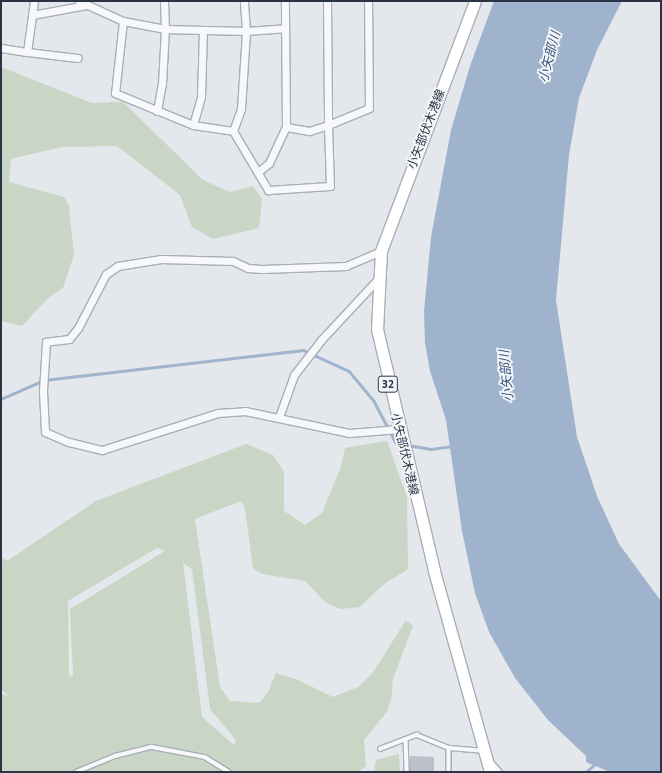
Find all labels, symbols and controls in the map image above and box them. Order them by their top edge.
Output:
water label: 小矢部川 [535,30,563,84]
street label: 小矢部伏木港線 [404,87,448,171]
water label: 小矢部川 [496,349,516,403]
road number: 32 [377,375,399,393]
street label: 小矢部伏木港線 [389,411,421,497]

